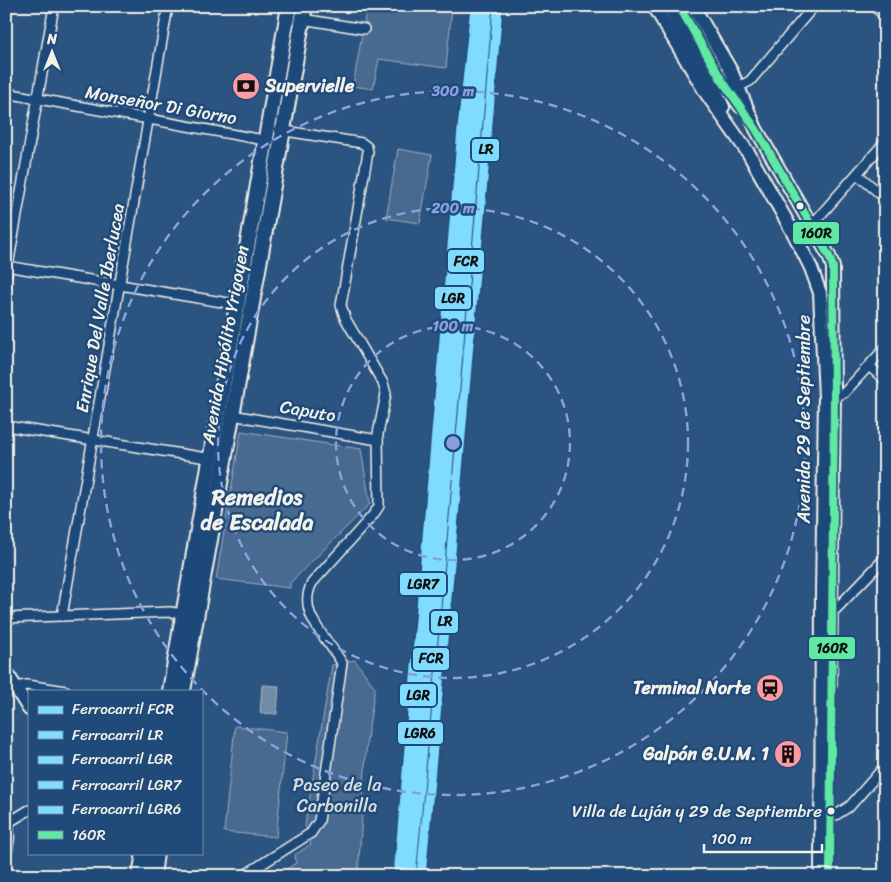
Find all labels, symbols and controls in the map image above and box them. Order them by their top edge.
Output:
text: N [46,27,57,52]
north arrow [28,28,78,78]
place label: Supervielle [264,70,355,102]
bank icon: Supervielle [231,71,261,101]
street label: Monseñor Di Giorno [83,76,239,134]
text: 300 m [431,78,475,104]
text: LR [479,137,494,162]
line badge: LR [471,138,500,162]
text: 200 m [430,195,475,221]
street label: Enrique Del Valle Iberlucea [66,201,134,415]
unlabelled marker [795,201,805,211]
line badge: 160R [792,221,840,245]
text: 160R [800,221,832,246]
street label: Avenida Hipólito Yrigoyen [192,243,258,448]
line badge: FCR [447,249,485,273]
text: FCR [453,249,479,274]
line badge: LGR [434,286,472,310]
text: LGR [441,286,465,311]
text: 100 m [433,313,474,339]
street label: Avenida 29 de Septiembre [788,315,820,524]
street label: Caputo [278,390,339,432]
centre of rings [444,434,462,452]
district label: Remedios de Escalada [201,478,313,542]
line badge: LGR7 [399,572,447,596]
text: LGR7 [407,572,440,597]
text: LR [438,609,453,634]
line badge: LR [430,610,459,634]
line badge: 160R [808,636,856,660]
text: 160R [816,636,848,661]
text: FCR [418,646,444,671]
line badge: FCR [412,647,450,671]
place label: Terminal Norte [633,672,752,704]
station icon: Terminal Norte [755,673,785,703]
line badge: LGR [399,683,437,707]
text: LGR [406,683,430,708]
legend [28,690,202,854]
text: Ferrocarril FCR [72,696,174,722]
line badge: LGR6 [397,721,444,745]
text: LGR6 [404,721,436,746]
text: Ferrocarril LR [72,722,163,748]
place label: Galpón G.U.M. 1 [642,738,769,770]
building icon: Galpón G.U.M. 1 [773,739,803,769]
text: Ferrocarril LGR [72,746,173,772]
park label: Paseo de la Carbonilla [293,769,382,822]
text: Ferrocarril LGR7 [72,772,183,798]
text: Ferrocarril LGR6 [72,796,181,822]
place label: Villa de Luján y 29 de Septiembre [572,796,822,826]
marker: Villa de Luján y 29 de Septiembre [826,806,836,816]
text: 160R [72,822,106,848]
scale bar [704,822,821,854]
text: 100 m [711,826,752,852]

